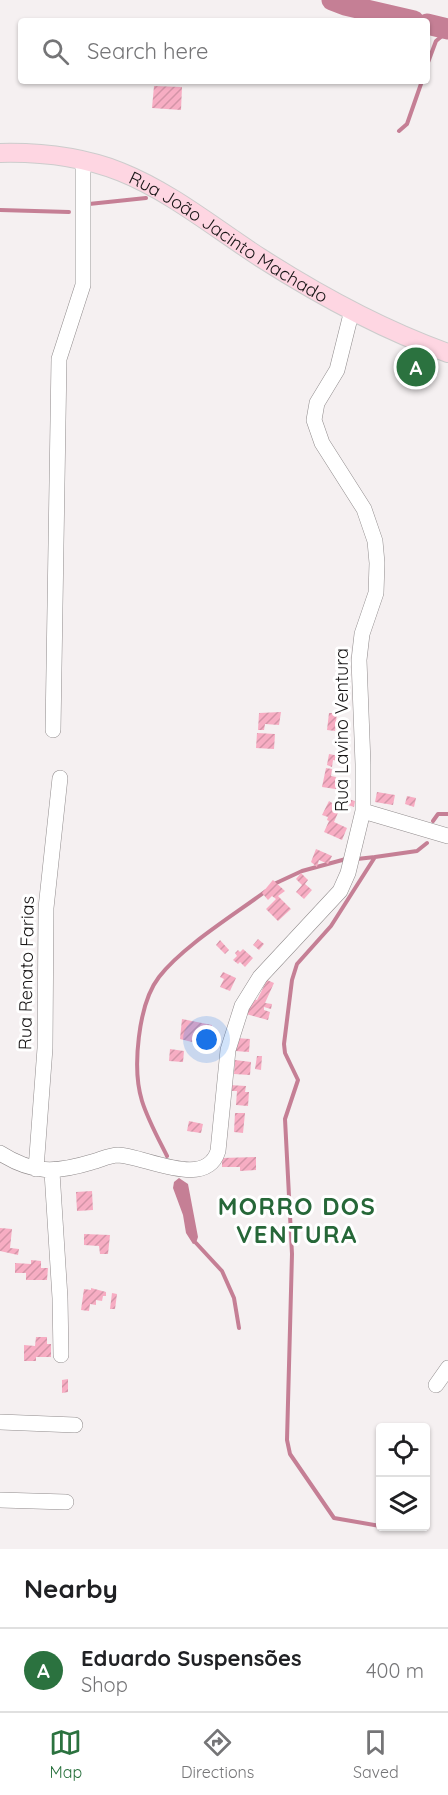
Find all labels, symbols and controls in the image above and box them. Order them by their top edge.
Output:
search box [18,18,430,84]
icon: search [39,35,72,68]
text: Search here [87,37,208,65]
street label: Rua João Jacinto Machado [126,166,332,307]
pin: A [396,344,436,389]
street label: Rua Lavino Ventura [330,648,353,812]
street label: Rua Renato Farias [13,896,39,1050]
your location [192,1025,221,1054]
district label: MORRO DOS VENTURA [218,1191,376,1249]
map controls [376,1423,430,1531]
button: locate [376,1423,430,1477]
button: layers [376,1477,430,1531]
text: Nearby [24,1572,118,1605]
text: Eduardo Suspensões [81,1644,302,1672]
text: A [37,1658,50,1683]
text: 400 m [366,1658,424,1683]
text: Shop [81,1672,128,1697]
tab: Map [49,1726,82,1782]
tab: Directions [181,1726,254,1782]
tab: Saved [353,1726,399,1782]

